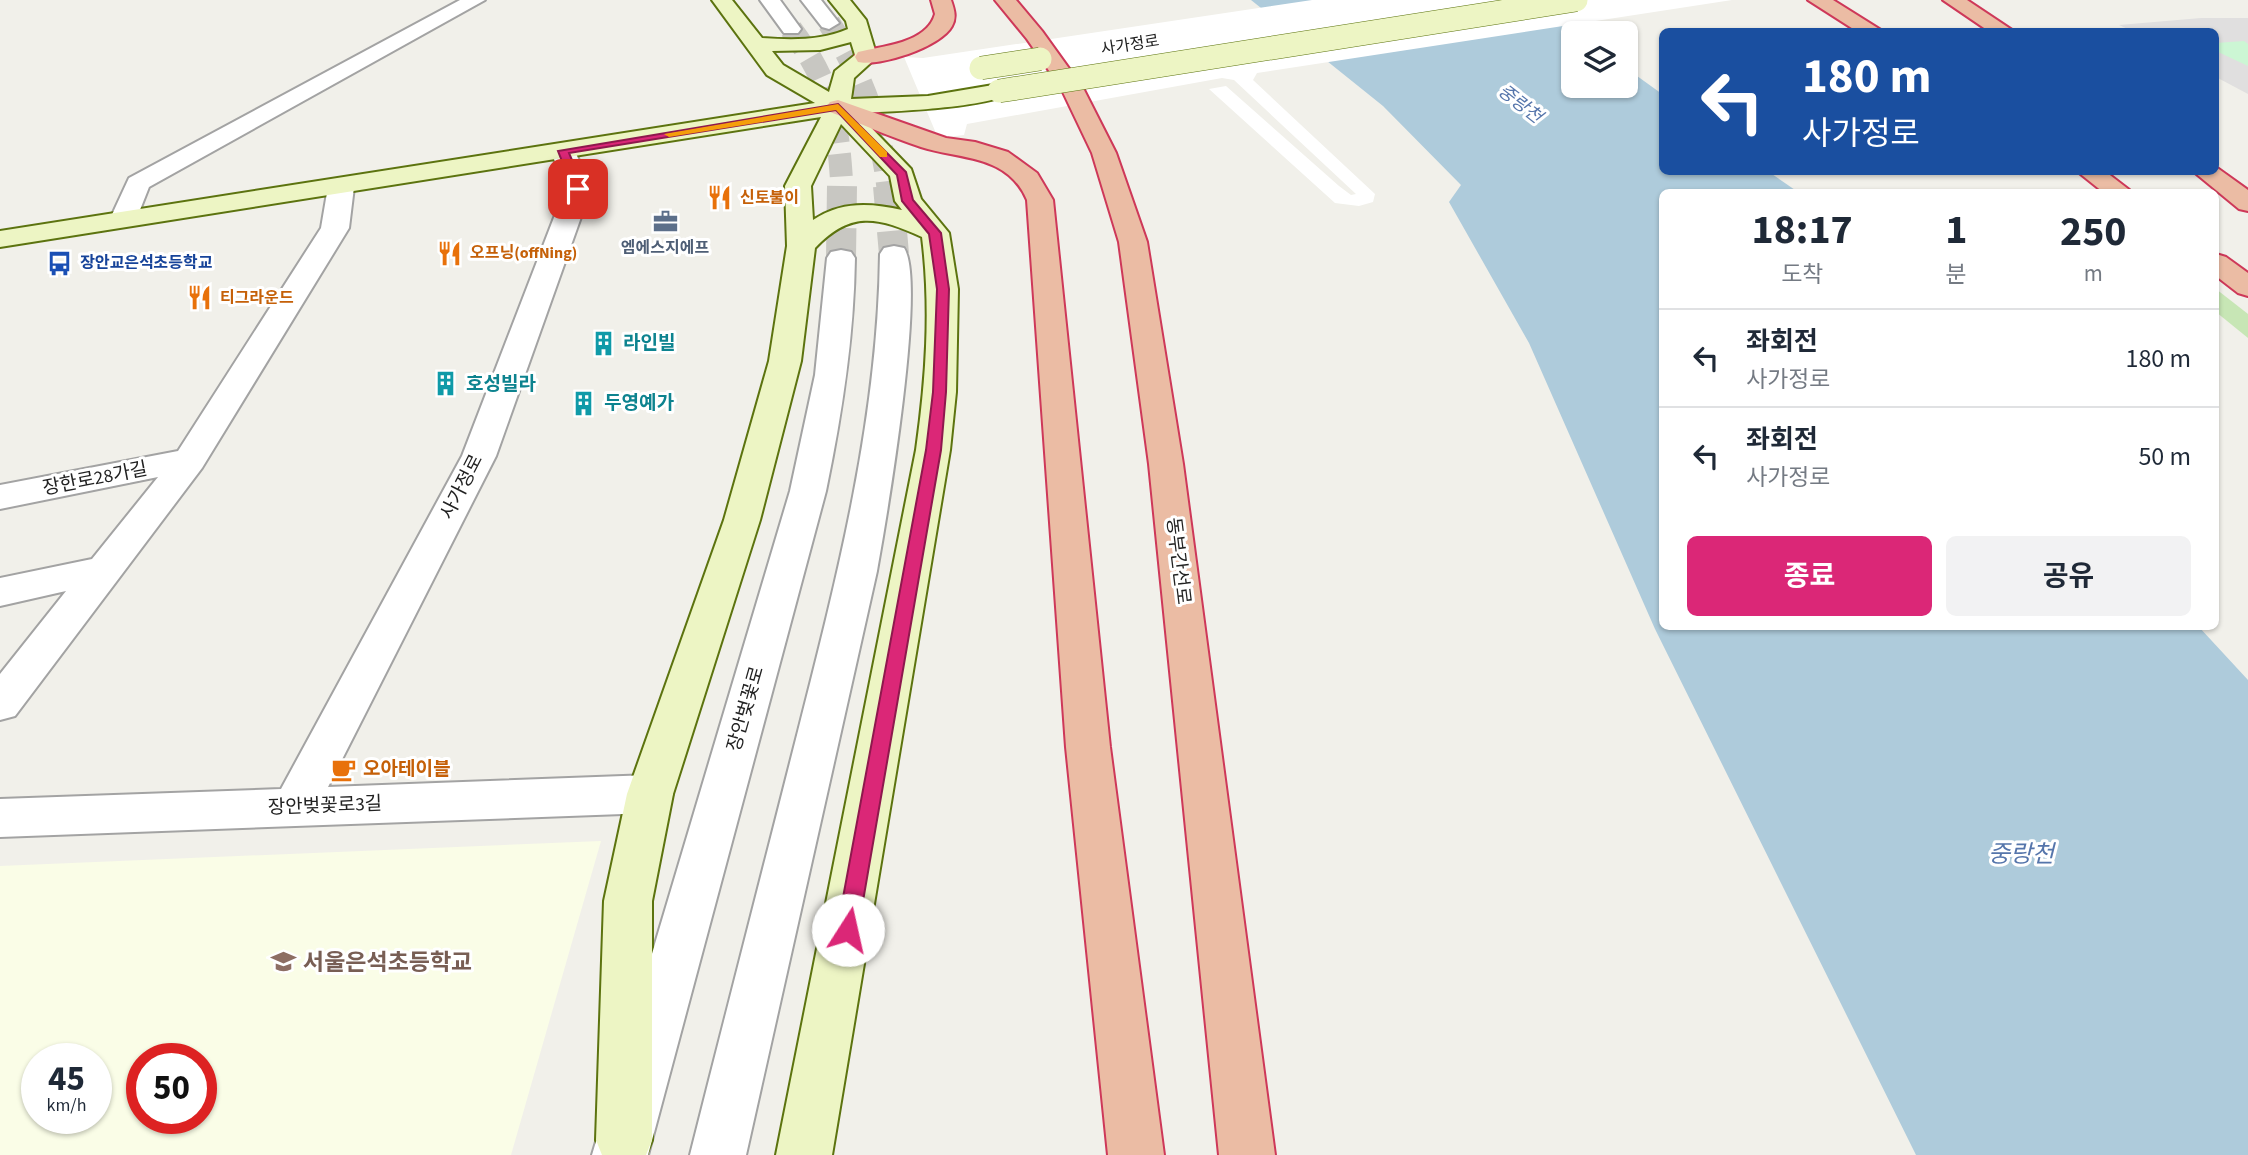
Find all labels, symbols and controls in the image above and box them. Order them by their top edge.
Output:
map controls [1561,21,1638,98]
button: layers [1561,21,1638,98]
street label: 사가정로 [1099,29,1161,60]
text: 180 m [1802,42,1931,112]
icon: left [1687,56,1778,147]
water label: 중랑천 [1493,79,1549,131]
text: 사가정로 [1802,111,1920,157]
pin [548,159,608,219]
icon: arrive [559,170,597,208]
restaurant icon: 신토불이 [706,184,734,212]
place label: 신토불이 [740,187,799,209]
text: 18:17 [1751,200,1853,260]
text: 1 [1945,200,1967,260]
text: 250 [2060,202,2126,262]
office icon: 엠에스지에프 [651,208,679,236]
place label: 엠에스지에프 [621,237,709,259]
restaurant icon: 오프닝(offNing) [436,239,464,267]
place label: 오프닝(offNing) [470,242,577,264]
bus stop icon: 장안교은석초등학교 [46,249,74,277]
place label: 장안교은석초등학교 [80,252,213,274]
text: m [2084,257,2103,290]
text: 도착 [1781,258,1823,291]
text: 분 [1946,258,1967,291]
restaurant icon: 티그라운드 [186,284,214,312]
place label: 티그라운드 [220,287,294,309]
text: 좌회전 [1746,323,1818,360]
building icon: 라인빌 [589,329,617,357]
place label: 라인빌 [623,330,675,357]
icon: left [1687,339,1725,377]
text: 180 m [2125,340,2191,377]
text: 사가정로 [1746,363,1831,396]
building icon: 호성빌라 [432,370,460,398]
place label: 호성빌라 [466,371,536,398]
building icon: 두영예가 [570,389,598,417]
place label: 두영예가 [604,390,674,417]
text: 좌회전 [1746,421,1818,458]
icon: left [1687,437,1725,475]
text: 50 m [2138,438,2191,475]
street label: 사가정로 [434,450,490,524]
street label: 장한로28가길 [40,456,150,502]
text: 사가정로 [1746,461,1831,494]
street label: 동부간선로 [1159,516,1197,606]
button: 종료 [1687,536,1932,616]
button: 공유 [1946,536,2191,616]
street label: 장안벚꽃로 [721,663,771,755]
cafe icon: 오아테이블 [329,755,357,783]
place label: 오아테이블 [363,756,450,783]
street label: 장안벚꽃로3길 [267,791,383,821]
water label: 중랑천 [1988,837,2057,872]
position arrow [811,893,885,967]
place label: 서울은석초등학교 [303,946,472,979]
school or university icon: 서울은석초등학교 [269,948,297,976]
speed limit sign: 50 [126,1043,217,1134]
text: 45 [48,1054,85,1104]
text: km/h [47,1093,86,1118]

